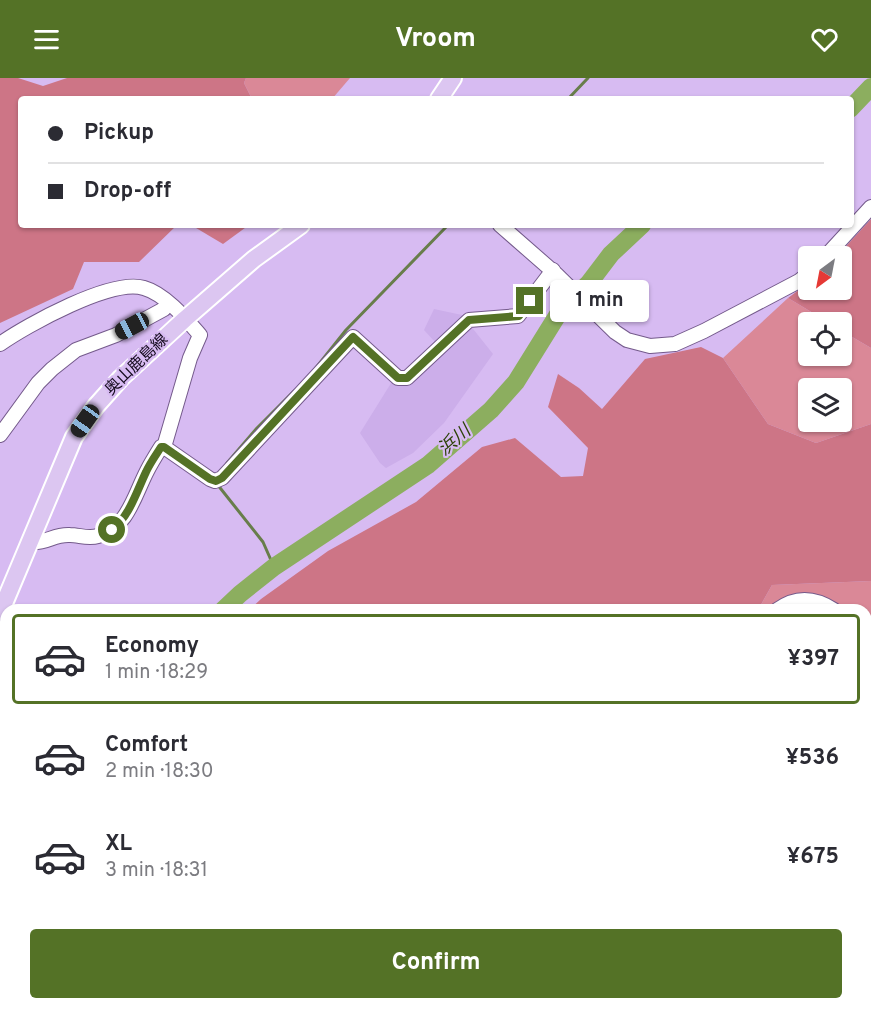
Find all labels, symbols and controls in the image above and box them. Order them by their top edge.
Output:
text: Vroom [395,22,476,56]
icon: menu [30,23,63,56]
icon: heart [808,23,841,56]
text: Pickup [84,120,154,147]
text: Drop-off [84,178,171,205]
north arrow [798,246,852,300]
map controls [798,246,852,432]
callout: 1 min [551,280,650,322]
route end [516,287,543,314]
text: 1 min [575,288,624,314]
car [112,310,152,342]
button: locate [798,312,852,366]
street label: 奥山鹿島線 [101,330,173,400]
button: layers [798,378,852,432]
car [67,401,103,441]
water label: 浜川 [434,419,478,461]
route start [98,516,125,543]
icon: car [33,632,87,686]
text: Economy [105,633,199,660]
text: ¥397 [788,646,839,673]
text: 1 min · 18:29 [105,660,208,686]
icon: car [33,731,87,785]
text: Comfort [105,732,188,759]
text: ¥536 [785,745,839,772]
text: 2 min · 18:30 [105,759,213,785]
icon: car [33,830,87,884]
text: XL [105,831,132,858]
text: ¥675 [787,844,839,871]
text: 3 min · 18:31 [105,858,208,884]
button: Confirm [30,929,842,998]

